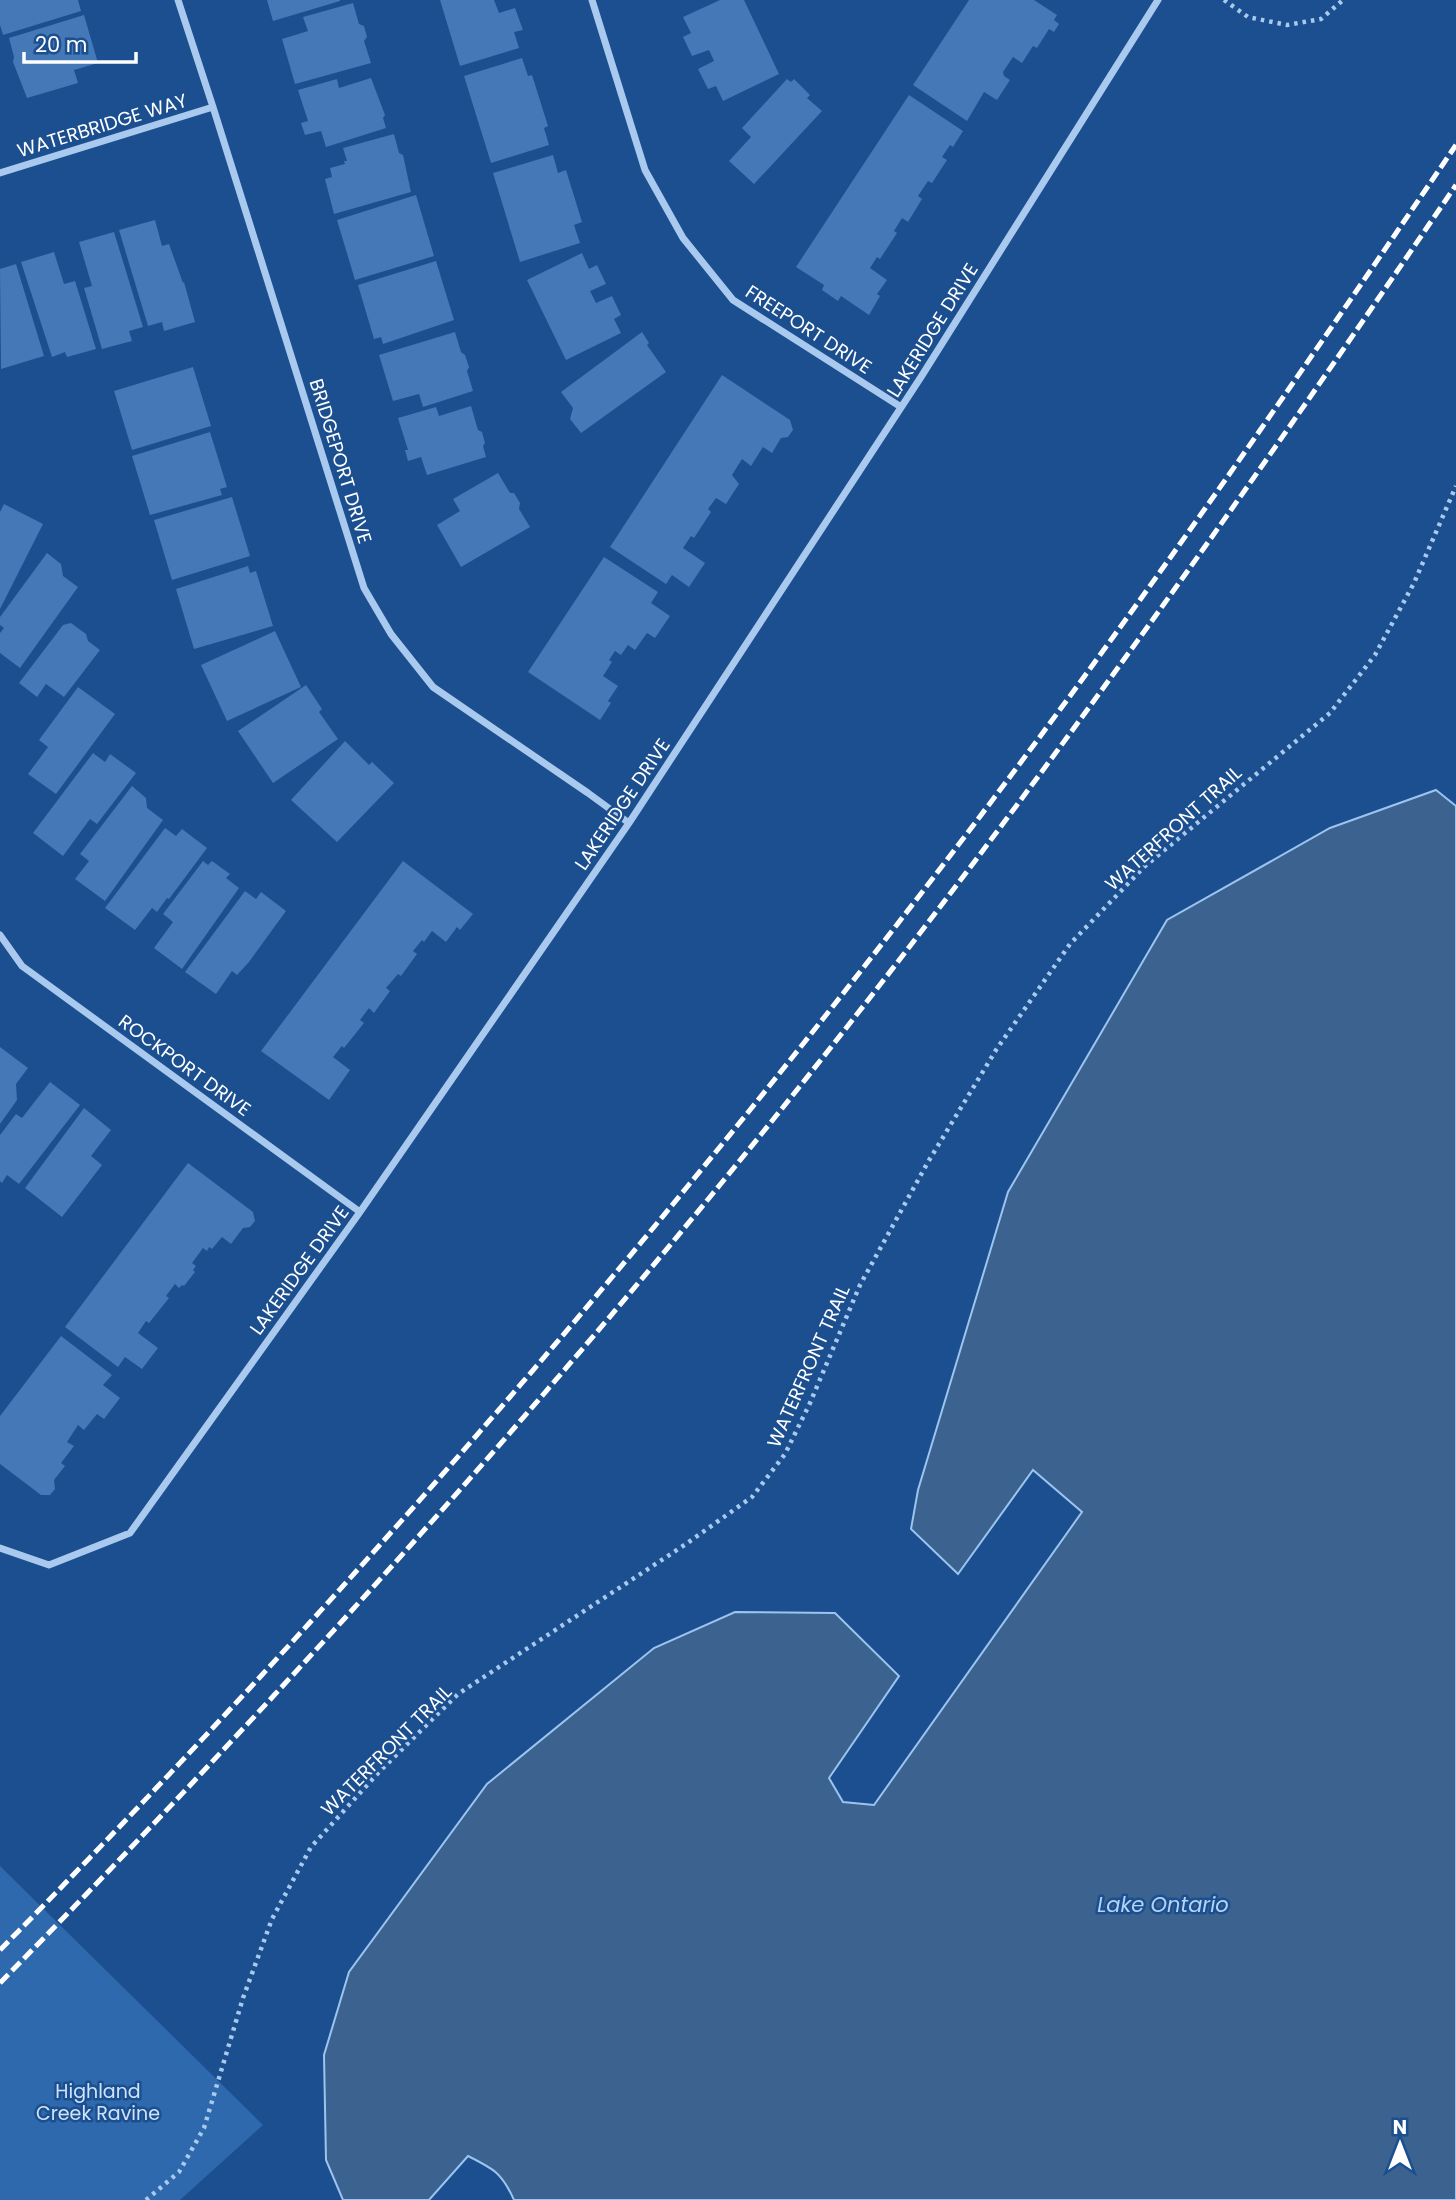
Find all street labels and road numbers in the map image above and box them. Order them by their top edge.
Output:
street label: WATERBRIDGE WAY [14,87,190,164]
street label: LAKERIDGE DRIVE [880,258,985,403]
street label: FREEPORT DRIVE [740,278,877,380]
street label: BRIDGEPORT DRIVE [303,375,378,547]
street label: LAKERIDGE DRIVE [568,733,677,876]
street label: WATERFRONT TRAIL [1099,760,1247,897]
street label: ROCKPORT DRIVE [113,1008,256,1123]
street label: LAKERIDGE DRIVE [243,1200,355,1340]
street label: WATERFRONT TRAIL [760,1281,856,1452]
street label: WATERFRONT TRAIL [315,1679,458,1822]

